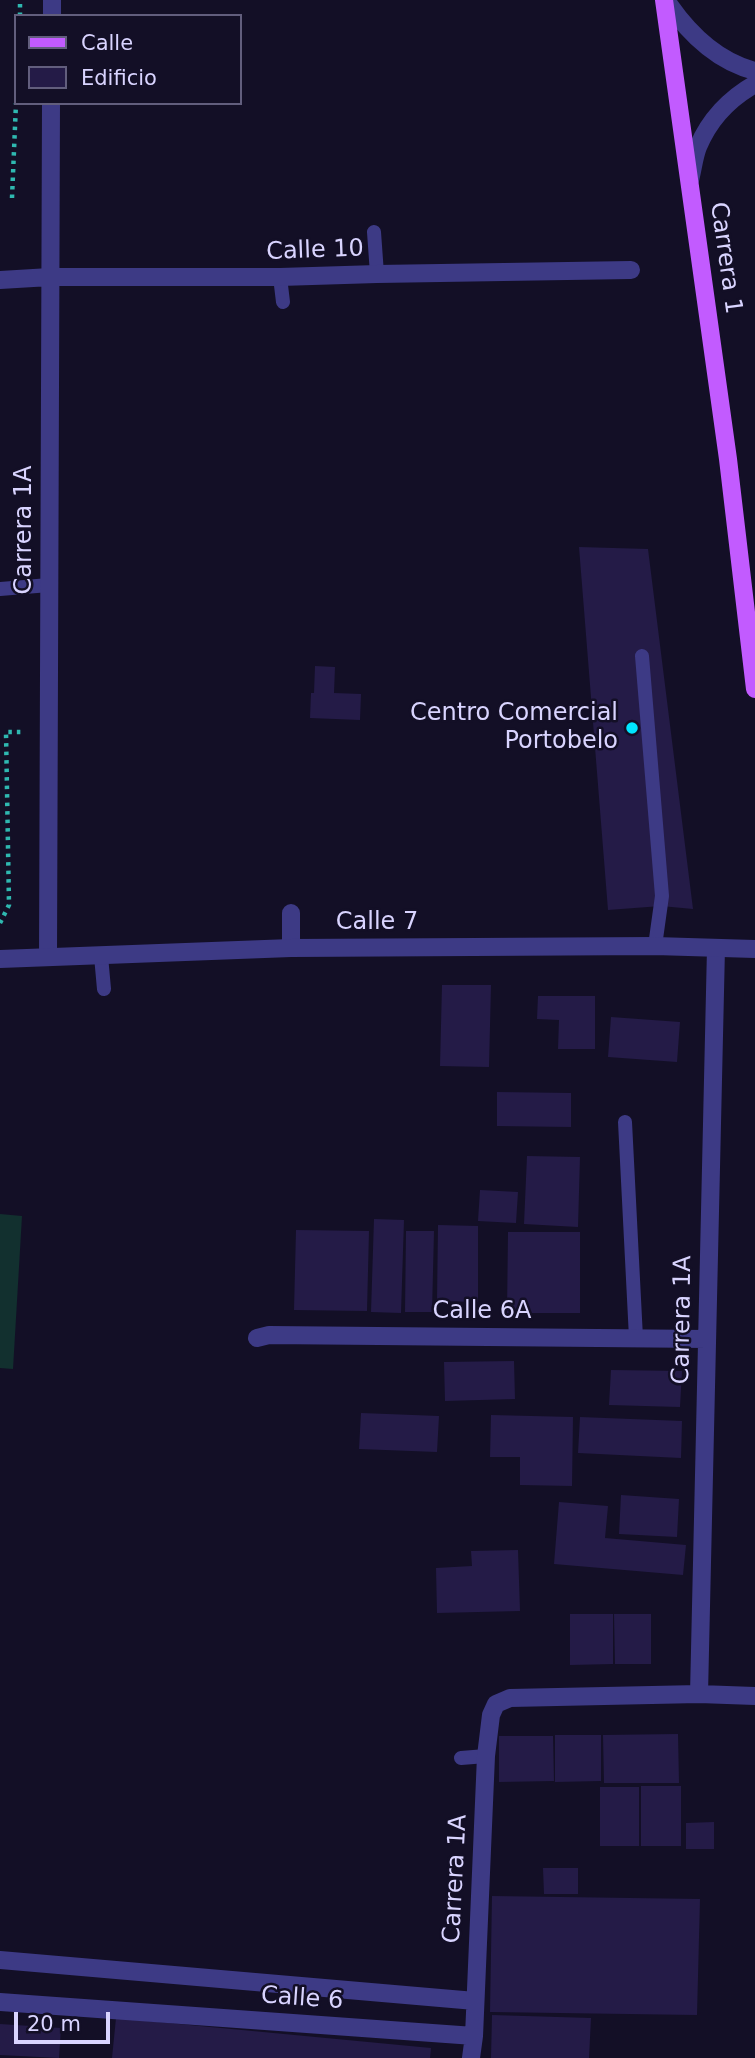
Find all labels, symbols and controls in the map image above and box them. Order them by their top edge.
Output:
legend [14,14,242,105]
text: Calle [81,31,133,55]
text: Edificio [81,66,157,90]
street label: Carrera 1 [703,200,747,316]
street label: Calle 10 [266,235,364,267]
street label: Carrera 1A [11,466,39,594]
place label: Centro Comercial Portobelo [410,700,618,756]
marker: Centro Comercial Portobelo [624,720,640,736]
street label: Calle 7 [336,909,418,937]
street label: Carrera 1A [667,1255,699,1385]
street label: Calle 6A [433,1298,531,1326]
street label: Carrera 1A [438,1814,474,1944]
street label: Calle 6 [260,1982,344,2016]
scale bar [18,1998,114,2042]
text: 20 m [27,2012,81,2036]

